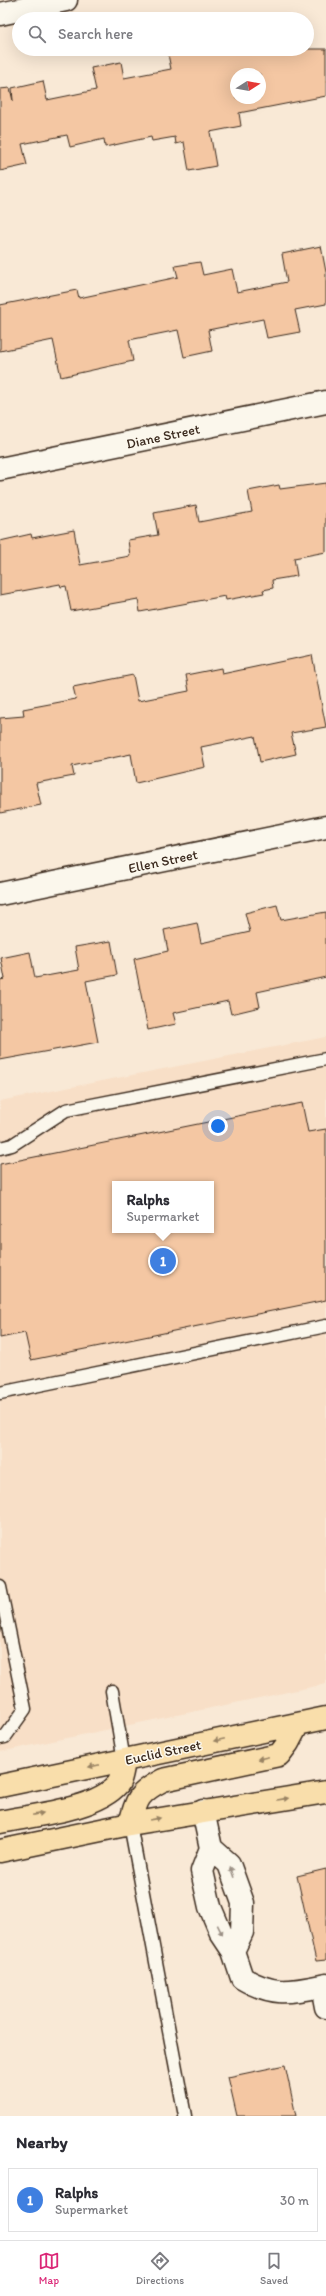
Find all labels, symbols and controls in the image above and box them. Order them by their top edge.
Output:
search box [12,12,314,56]
icon: search [26,23,48,45]
text: Search here [58,25,133,43]
north arrow [230,68,266,104]
street label: Diane Street [125,420,201,453]
street label: Ellen Street [127,846,199,877]
your location [208,1116,228,1136]
popup [112,1181,214,1233]
text: Ralphs [126,1191,170,1209]
text: Supermarket [126,1209,200,1224]
pin: 1 [150,1246,176,1276]
street label: Euclid Street [123,1736,203,1769]
one-way arrow [213,1738,225,1744]
one-way arrow [257,1756,269,1762]
one-way arrow [88,1764,100,1770]
one-way arrow [277,1796,290,1802]
one-way arrow [32,1811,44,1817]
one-way arrow [149,1816,161,1822]
one-way arrow [229,1865,235,1877]
one-way arrow [217,1924,223,1935]
text: Nearby [16,2132,68,2152]
text: Ralphs [55,2184,98,2202]
text: 1 [27,2193,33,2208]
text: 30 m [280,2193,309,2208]
text: Supermarket [55,2202,128,2217]
tab: Map [38,2250,60,2287]
tab: Directions [136,2250,184,2287]
tab: Saved [260,2250,288,2287]

